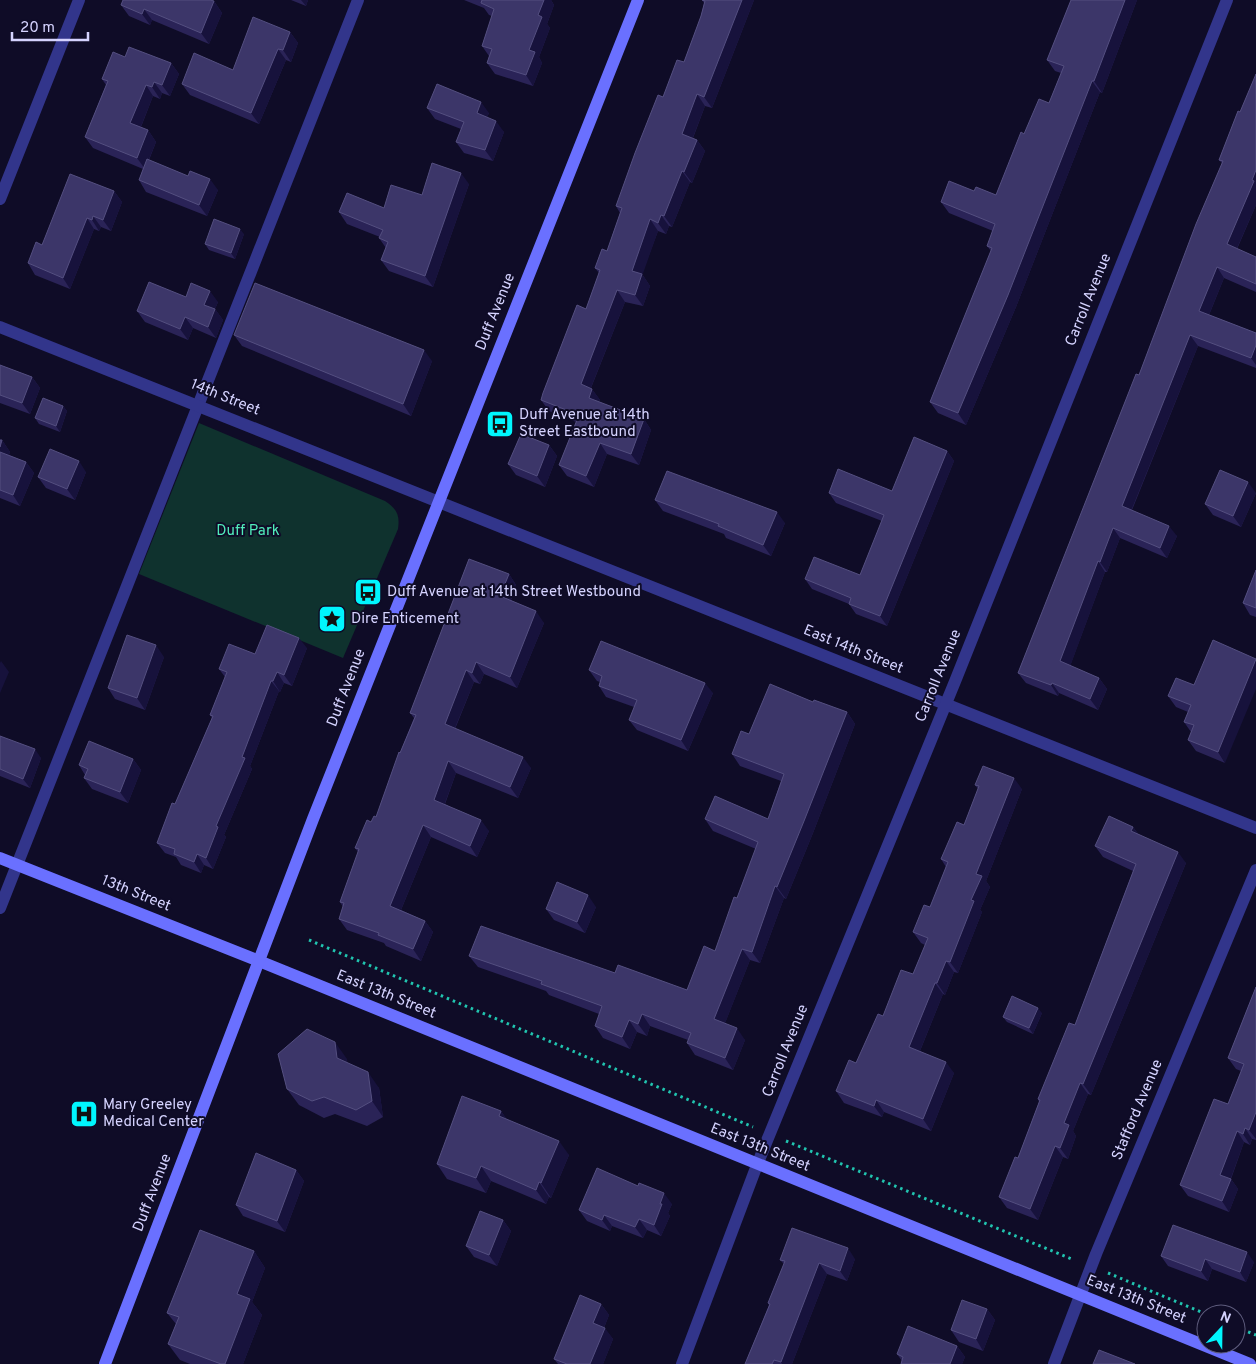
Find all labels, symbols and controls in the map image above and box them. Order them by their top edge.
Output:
scale bar [12,10,89,42]
text: 20 m [20,19,55,38]
street label: Carroll Avenue [1062,251,1116,349]
street label: Duff Avenue [472,270,520,354]
street label: 14th Street [187,375,263,421]
place label: Duff Avenue at 14th Street Eastbound [519,406,650,442]
bus stop icon: Duff Avenue at 14th Street Eastbound [485,409,515,439]
park label: Duff Park [216,522,280,541]
bus stop icon: Duff Avenue at 14th Street Westbound [353,577,383,607]
place label: Duff Avenue at 14th Street Westbound [387,583,641,602]
place icon: Dire Enticement [317,604,347,634]
place label: Dire Enticement [351,610,459,629]
street label: East 14th Street [800,621,906,679]
street label: Carroll Avenue [912,627,966,725]
street label: Duff Avenue [323,646,371,730]
street label: 13th Street [99,872,173,916]
street label: East 13th Street [333,966,439,1024]
street label: Carroll Avenue [759,1002,813,1100]
street label: Stafford Avenue [1108,1057,1168,1163]
place label: Mary Greeley Medical Center [103,1096,204,1132]
hospital icon: Mary Greeley Medical Center [69,1099,99,1129]
street label: East 13th Street [707,1119,813,1177]
street label: Duff Avenue [129,1151,177,1235]
street label: East 13th Street [1083,1271,1189,1329]
north arrow [1196,1304,1246,1354]
text: N [1217,1309,1233,1328]

